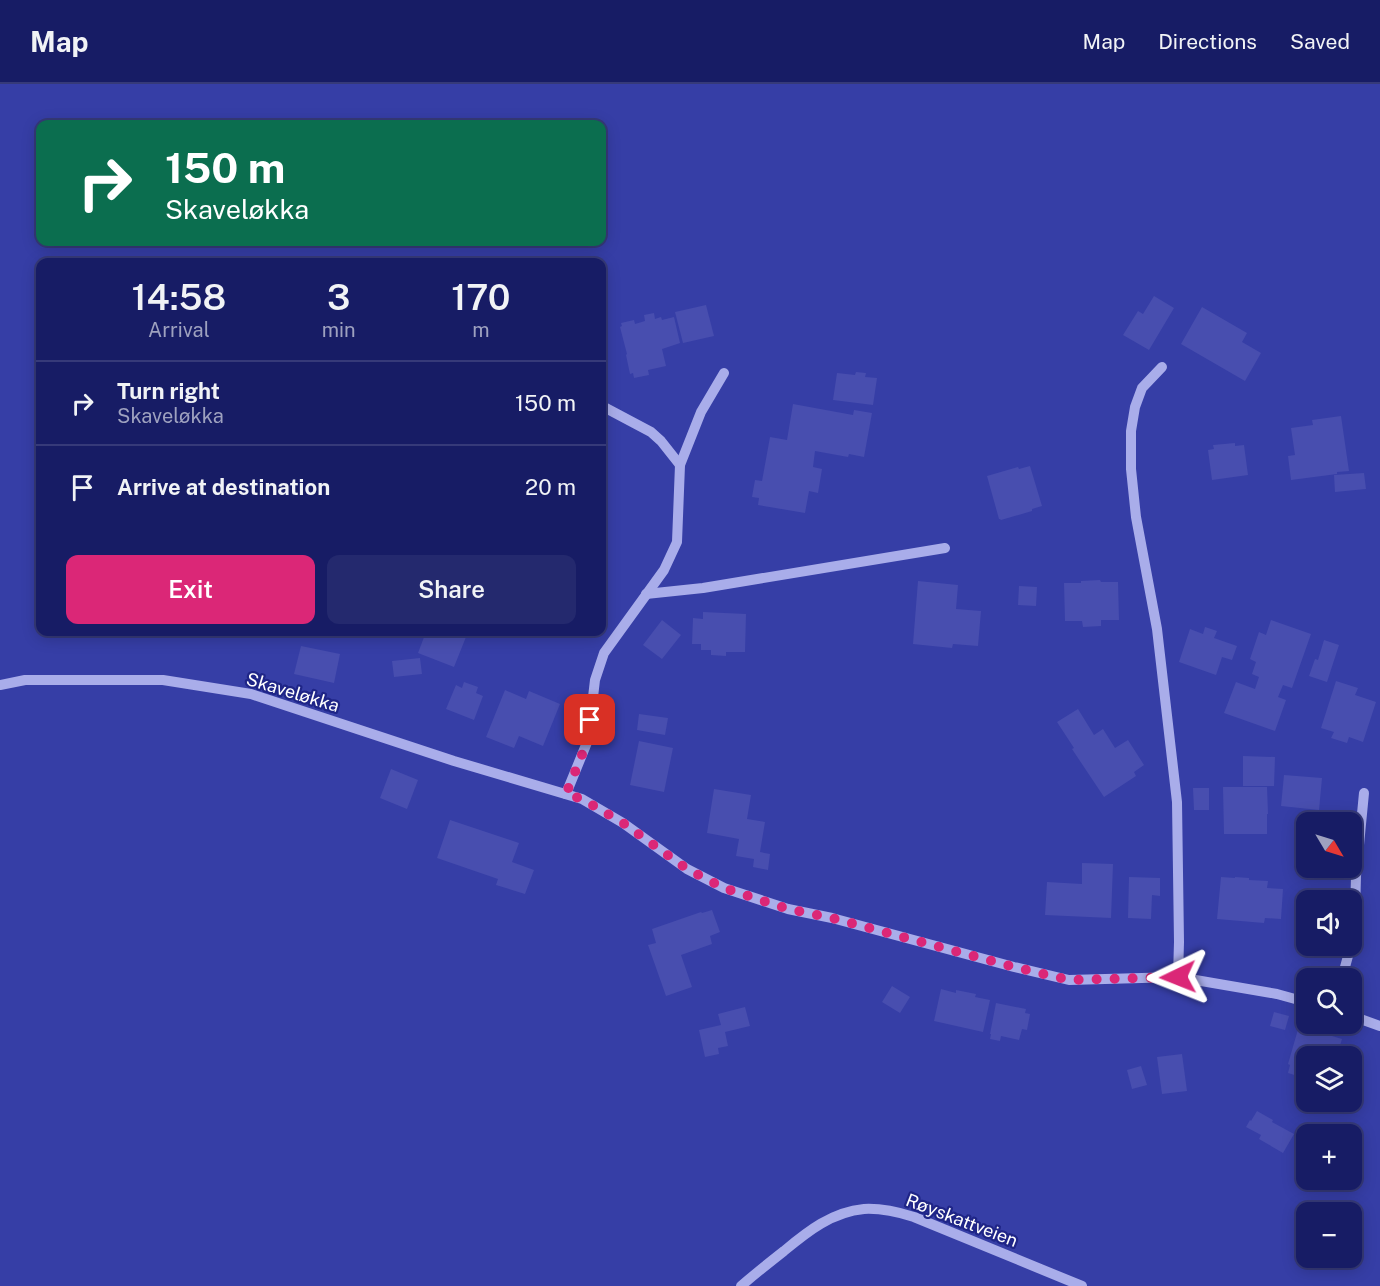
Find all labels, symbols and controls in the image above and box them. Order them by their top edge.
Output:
text: Map [30,25,89,58]
text: Map [1083,29,1125,54]
text: Directions [1158,29,1257,54]
text: Saved [1290,29,1350,54]
text: 150 m [165,143,285,192]
icon: right [66,144,144,222]
text: Skaveløkka [165,193,309,225]
text: 14:58 [132,276,226,318]
text: 3 [327,276,350,318]
text: 170 [451,276,510,318]
text: Arrival [148,318,210,342]
text: min [322,318,356,342]
text: m [472,318,489,342]
text: Turn right [117,378,220,404]
icon: right [66,387,99,420]
text: 150 m [515,390,576,416]
text: Skaveløkka [117,404,224,428]
icon: arrive [66,471,99,504]
text: Arrive at destination [117,474,330,500]
text: 20 m [525,474,576,500]
button: Exit [66,555,315,624]
button: Share [327,555,576,624]
street label: Skaveløkka [244,668,342,716]
pin [564,694,615,745]
icon: arrive [573,703,606,736]
north arrow [1296,812,1362,878]
map controls [1296,812,1362,1268]
button: sound [1296,890,1362,956]
position arrow [1146,945,1210,1009]
button: search [1296,968,1362,1034]
button: layers [1296,1046,1362,1112]
button: + [1296,1124,1362,1190]
street label: Røyskattveien [903,1189,1021,1251]
button: − [1296,1202,1362,1268]

